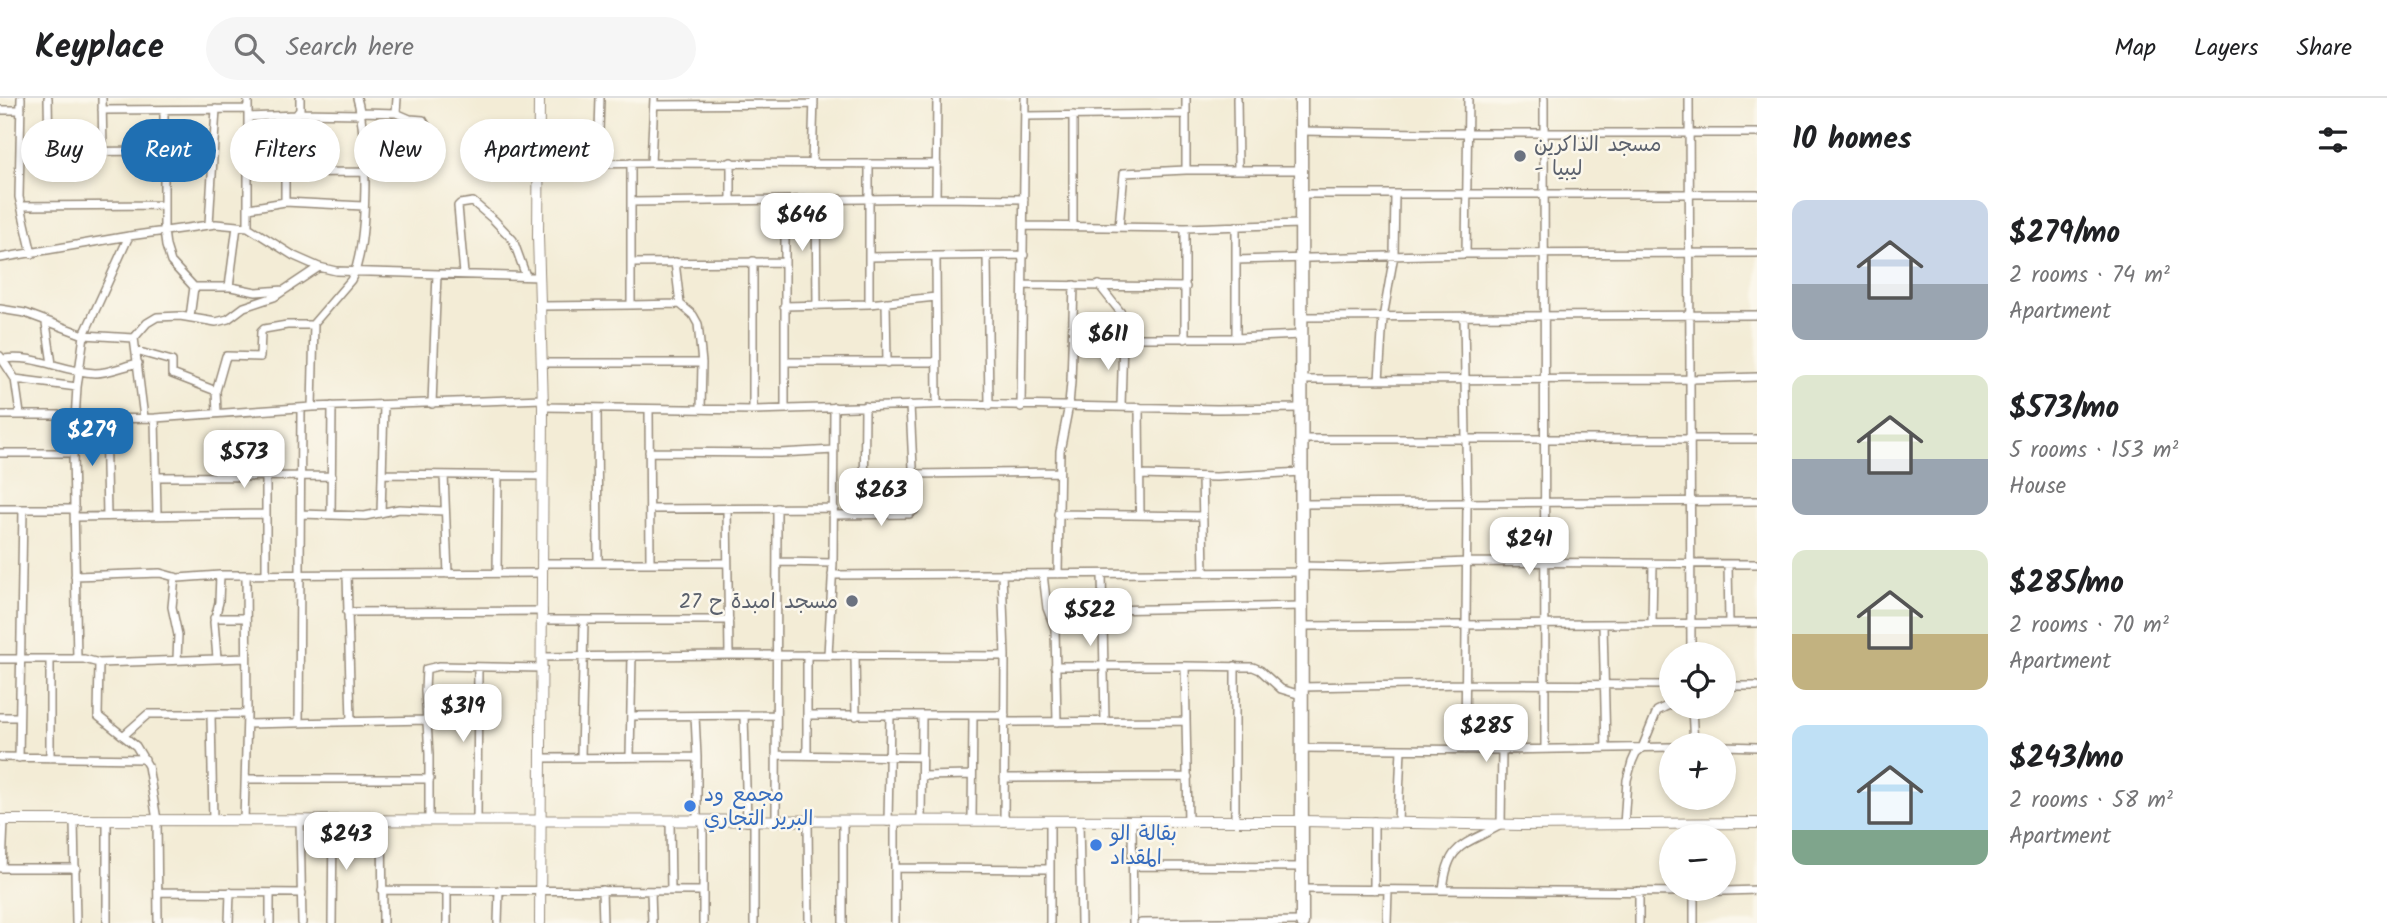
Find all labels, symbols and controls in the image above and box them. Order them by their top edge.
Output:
search box [206,17,696,80]
text: Keyplace [35,22,164,75]
text: Search here [286,27,414,69]
icon: search [230,29,268,67]
text: Map [2114,29,2156,68]
text: Layers [2194,29,2258,68]
text: Share [2296,29,2352,68]
text: 10 homes [1792,116,1912,164]
chip: Buy [21,119,107,182]
chip: Rent [121,119,216,182]
chip: Filters [230,119,340,182]
chip: New [354,119,446,182]
chip: Apartment [460,119,614,182]
icon: filters [2314,121,2352,159]
place label: مسجد الذاكرين - ليبيا [1534,129,1661,186]
marker: مسجد الذاكرين - ليبيا [1512,148,1528,164]
pin: $646 [761,194,843,253]
text: $646 [776,198,828,234]
text: $279/mo [2009,210,2120,258]
icon: home [1848,228,1932,312]
text: 2 rooms · 74 m² [2009,258,2170,294]
text: Apartment [2009,294,2111,330]
pin: $611 [1067,313,1149,372]
text: $611 [1088,317,1128,353]
text: $573/mo [2009,385,2119,433]
icon: home [1848,403,1932,487]
pin: $279 [51,408,133,468]
text: $279 [67,413,117,449]
pin: $573 [203,430,285,490]
text: 5 rooms · 153 m² [2009,433,2178,469]
text: $573 [220,435,268,471]
pin: $263 [840,468,922,528]
text: House [2009,469,2066,505]
text: $263 [855,473,907,509]
pin: $241 [1488,518,1570,577]
text: $241 [1506,522,1552,558]
text: $285/mo [2009,560,2124,608]
icon: home [1848,578,1932,662]
place label: مسجد امبدة ح 27 [679,586,838,619]
pin: $522 [1049,588,1131,648]
marker: مسجد امبدة ح 27 [844,593,860,609]
text: $522 [1064,593,1116,629]
text: 2 rooms · 70 m² [2009,608,2169,644]
map controls [1659,642,1736,901]
button: locate [1659,642,1736,719]
text: Apartment [2009,644,2111,680]
pin: $319 [422,684,504,744]
text: $319 [441,689,485,725]
pin: $285 [1445,704,1527,764]
text: $285 [1460,709,1512,745]
button: + [1659,733,1736,810]
text: $243/mo [2009,735,2124,783]
icon: home [1848,753,1932,837]
place label: مجمع ود البرير التجاري [704,779,813,836]
text: 2 rooms · 58 m² [2009,783,2173,819]
marker: مجمع ود البرير التجاري [682,798,698,814]
pin: $243 [305,812,387,872]
text: $243 [320,817,372,853]
place label: بقالة الو المقداد [1109,818,1177,875]
text: Apartment [2009,819,2111,855]
button: − [1659,824,1736,901]
marker: بقالة الو المقداد [1088,837,1104,853]

